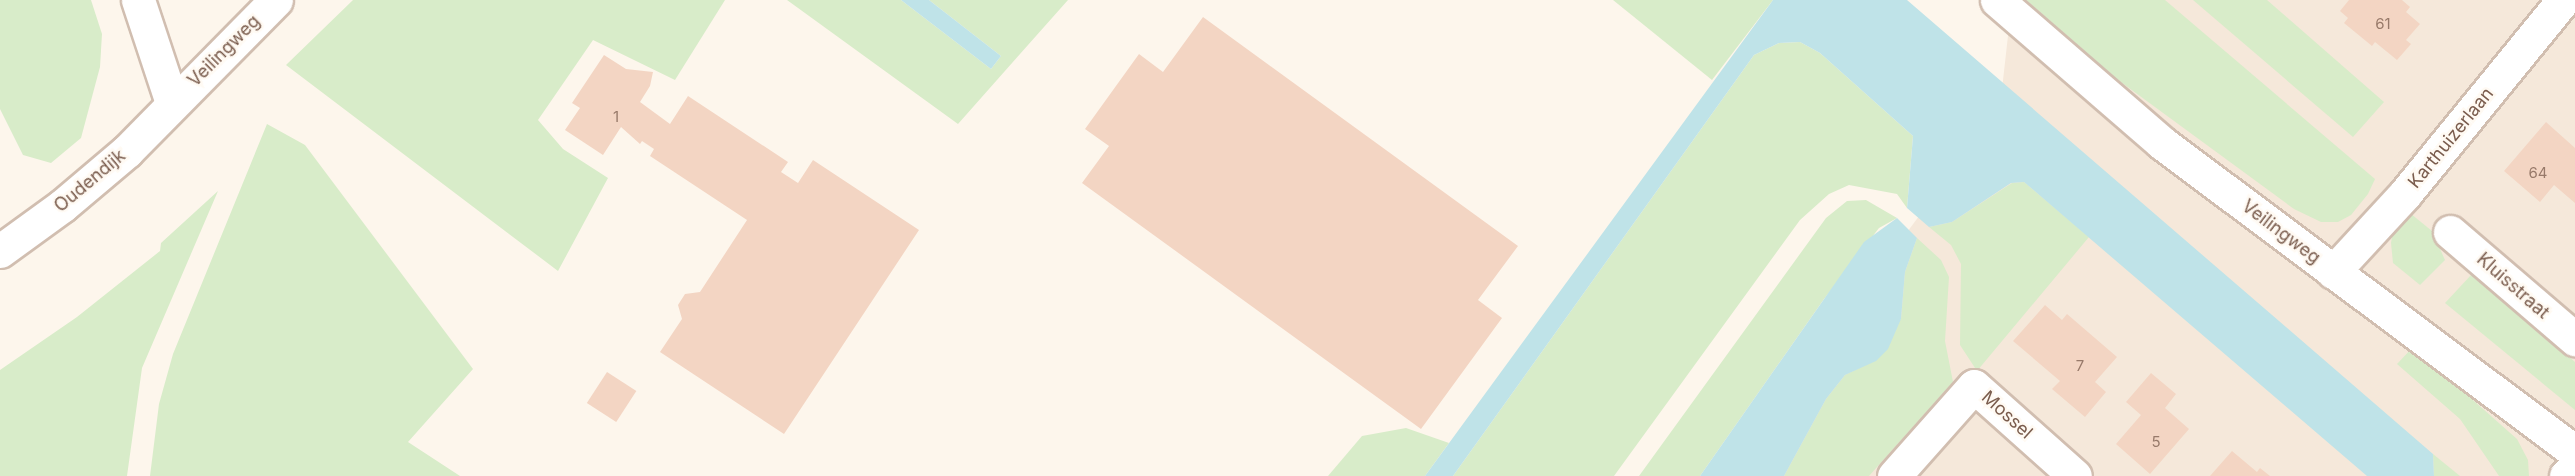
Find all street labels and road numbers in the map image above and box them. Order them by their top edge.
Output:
street label: Veilingweg [184,11,264,91]
street label: Karthuizerlaan [2404,83,2498,193]
street label: Oudendijk [50,145,130,217]
street label: Veilingweg [2237,195,2325,269]
street label: Kluisstraat [2472,249,2554,323]
street label: Mossel [1977,387,2037,443]

